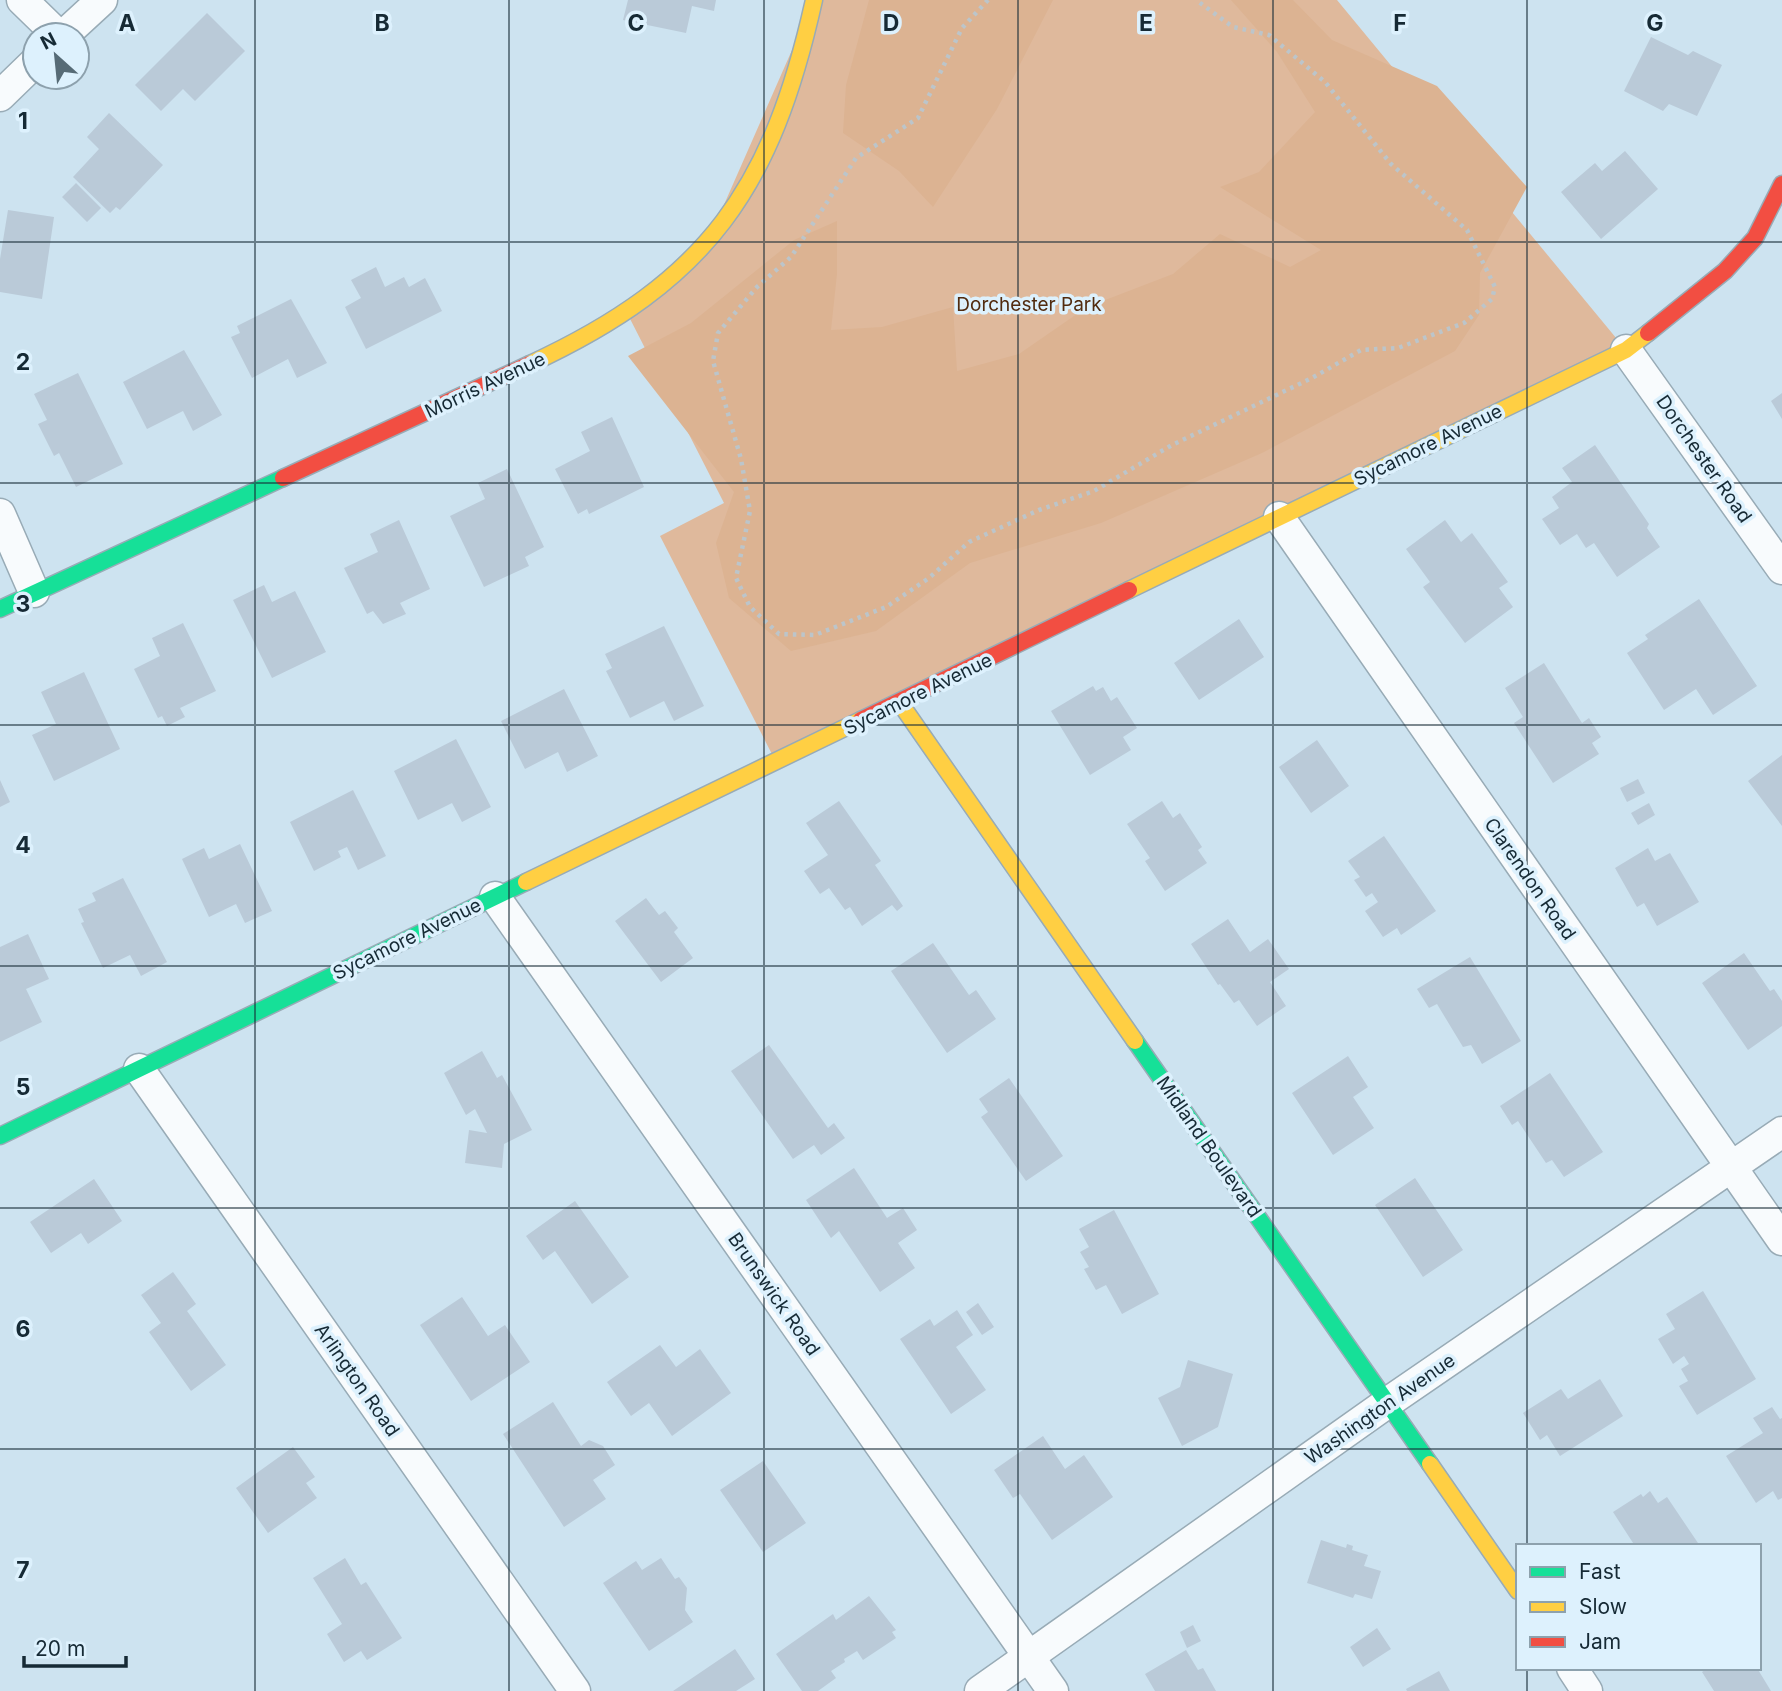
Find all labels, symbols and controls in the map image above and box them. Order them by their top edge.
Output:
text: A [118,9,136,37]
text: B [374,9,390,37]
text: C [627,9,645,37]
text: D [883,9,899,37]
text: E [1139,9,1153,37]
text: F [1393,9,1407,37]
text: G [1646,9,1664,37]
north arrow [21,21,91,91]
text: N [37,28,60,55]
text: 1 [18,107,28,135]
park label: Dorchester Park [956,293,1102,316]
street label: Morris Avenue [421,347,549,423]
text: 2 [16,348,30,376]
street label: Dorchester Road [1651,391,1757,527]
street label: Sycamore Avenue [1350,399,1506,491]
text: 3 [16,590,30,618]
street label: Sycamore Avenue [840,648,996,740]
street label: Clarendon Road [1479,814,1581,944]
text: 4 [15,831,31,859]
street label: Sycamore Avenue [329,893,485,985]
street label: Midland Boulevard [1152,1072,1266,1222]
text: 5 [16,1073,30,1101]
street label: Brunswick Road [723,1228,825,1360]
text: 6 [16,1315,30,1343]
street label: Arlington Road [310,1319,404,1441]
street label: Washington Avenue [1301,1349,1459,1469]
legend [1516,1544,1761,1670]
text: 7 [16,1556,30,1584]
text: Fast [1579,1559,1621,1584]
text: Slow [1579,1594,1627,1619]
scale bar [24,1624,126,1668]
text: Jam [1579,1629,1621,1654]
text: 20 m [35,1636,85,1661]

